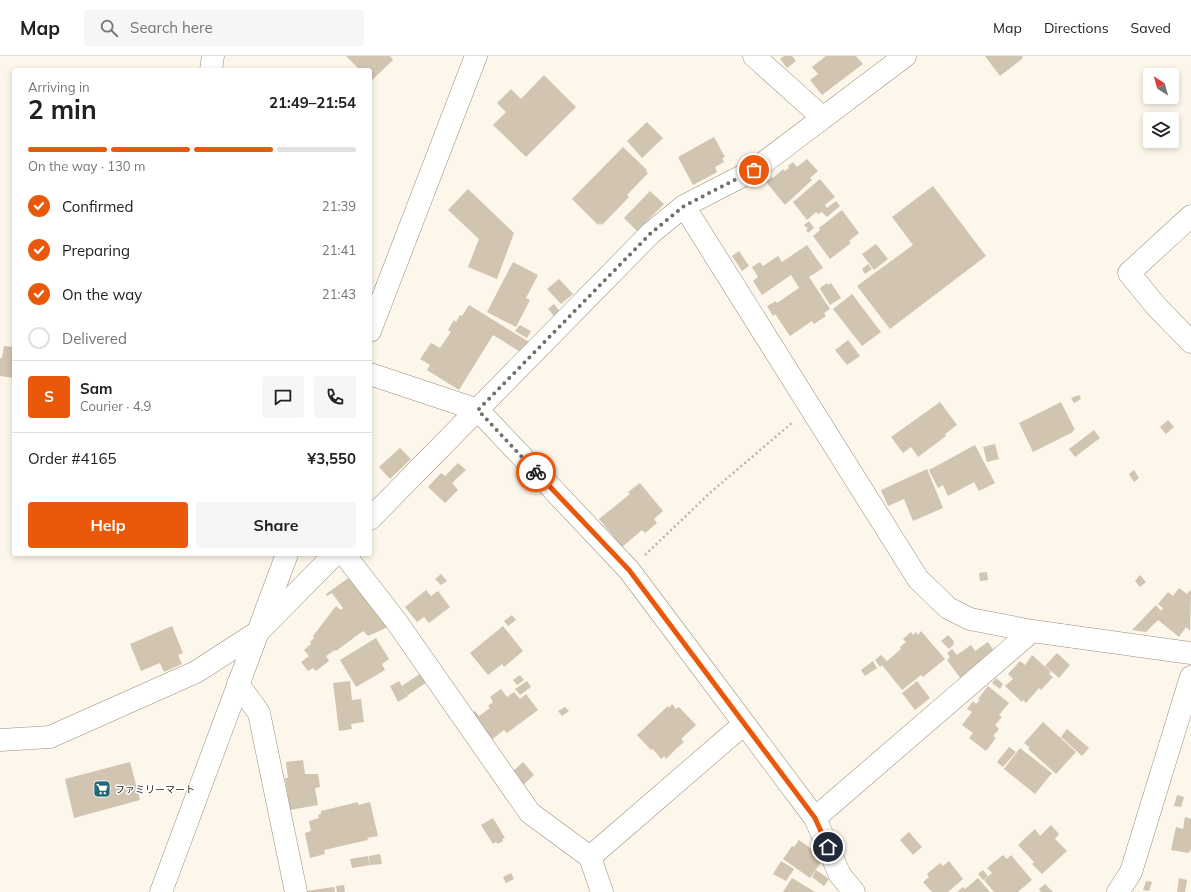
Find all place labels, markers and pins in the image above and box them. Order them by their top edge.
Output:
pin [737,153,771,187]
supermarket icon: ファミリーマート [92,779,112,799]
place label: ファミリーマート [115,783,195,796]
pin [811,830,845,864]

